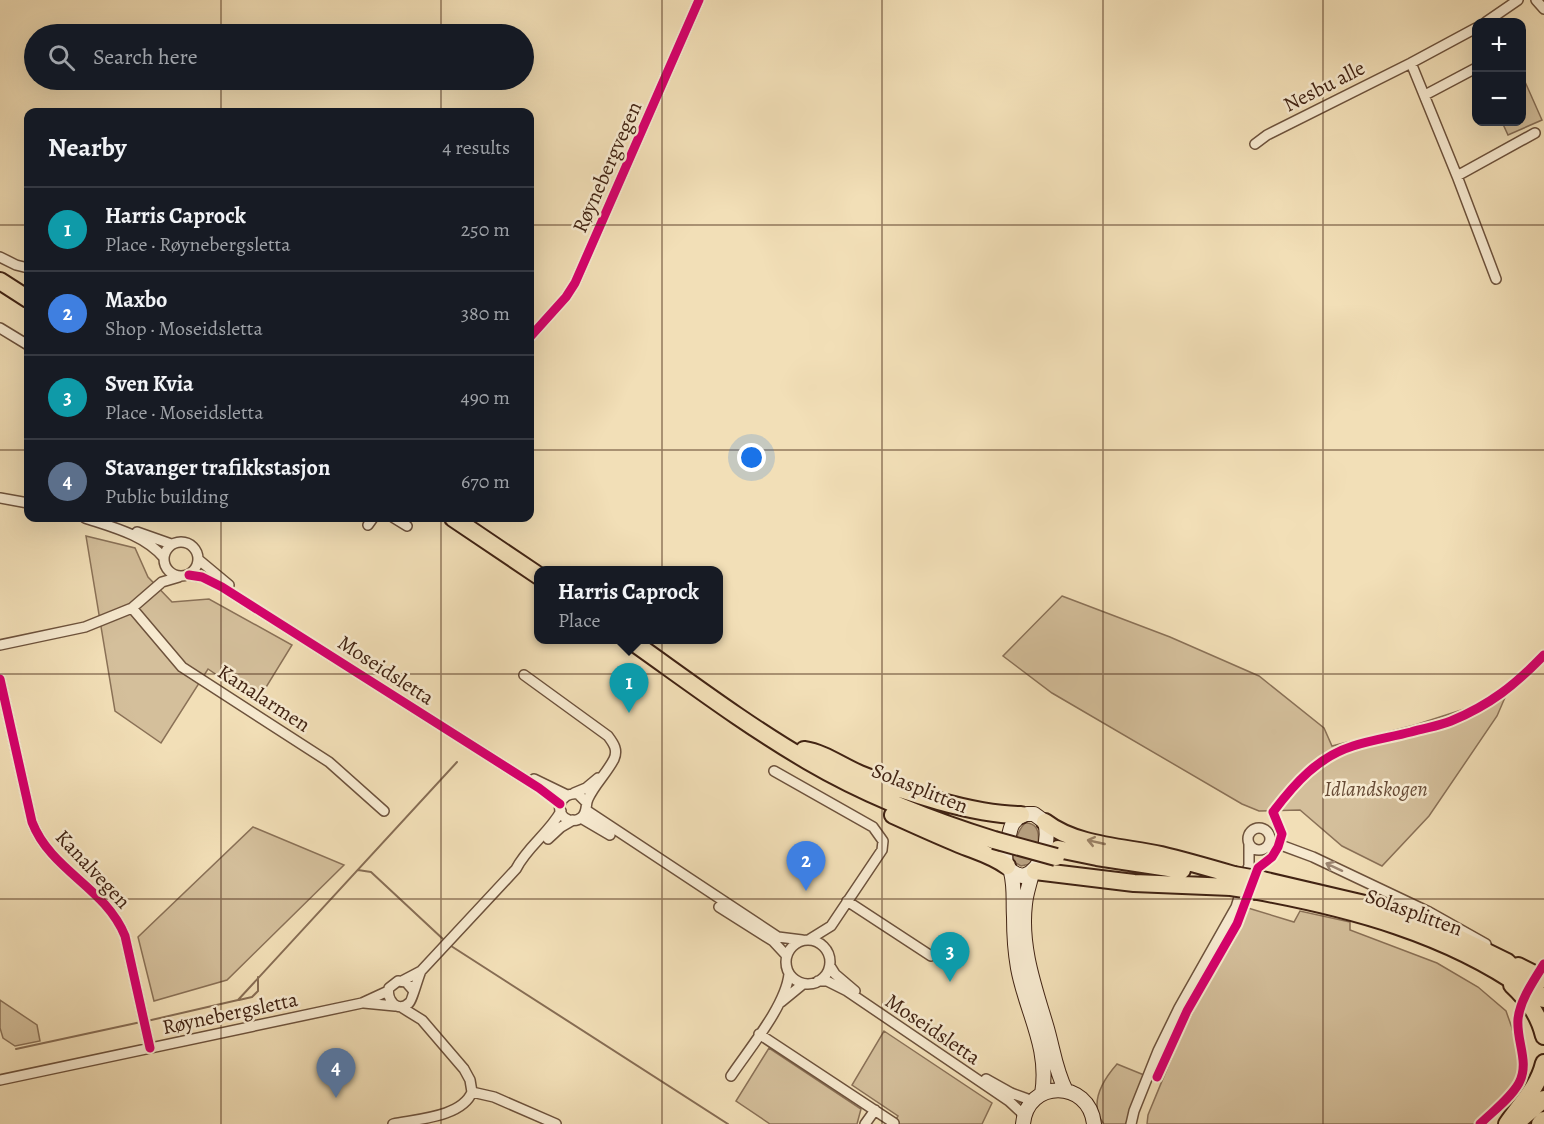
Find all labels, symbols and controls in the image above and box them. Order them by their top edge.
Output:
map controls [1472,18,1526,126]
button: + [1472,18,1526,72]
search box [24,24,534,90]
icon: search [45,41,78,74]
text: Search here [93,42,198,72]
street label: Nesbu alle [1278,54,1370,118]
button: − [1472,72,1526,126]
street label: Røynebergvegen [566,97,648,237]
text: Nearby [48,130,127,165]
text: 4 results [442,134,510,161]
text: Harris Caprock [105,201,246,231]
text: 1 [64,216,71,243]
text: 250 m [461,216,510,243]
text: Place · Røynebergsletta [105,231,291,258]
text: Maxbo [105,285,167,315]
text: 2 [63,300,72,327]
text: 380 m [461,300,510,327]
text: Shop · Moseidsletta [105,315,263,342]
text: Sven Kvia [105,369,194,399]
text: 3 [63,384,72,411]
text: 490 m [461,384,510,411]
text: Place · Moseidsletta [105,399,264,426]
your location [737,443,766,472]
text: Stavanger trafikkstasjon [105,453,330,483]
text: 4 [63,468,72,495]
text: 670 m [461,468,510,495]
text: Public building [105,483,229,510]
popup [534,566,723,644]
text: Harris Caprock [558,577,699,607]
text: Place [558,607,600,634]
street label: Moseidsletta [332,628,440,712]
street label: Kanalarmen [212,658,316,738]
pin: 1 [610,664,648,713]
street label: Solasplitten [868,756,972,820]
park label: Idlandskogen [1324,775,1428,803]
street label: Kanalvegen [49,823,137,915]
one-way arrow [1086,836,1105,848]
pin: 2 [786,842,826,891]
one-way arrow [1325,861,1343,873]
street label: Solasplitten [1362,881,1466,943]
pin: 3 [930,932,970,982]
street label: Røynebergsletta [160,985,301,1041]
street label: Moseidsletta [880,987,986,1071]
pin: 4 [316,1048,356,1098]

